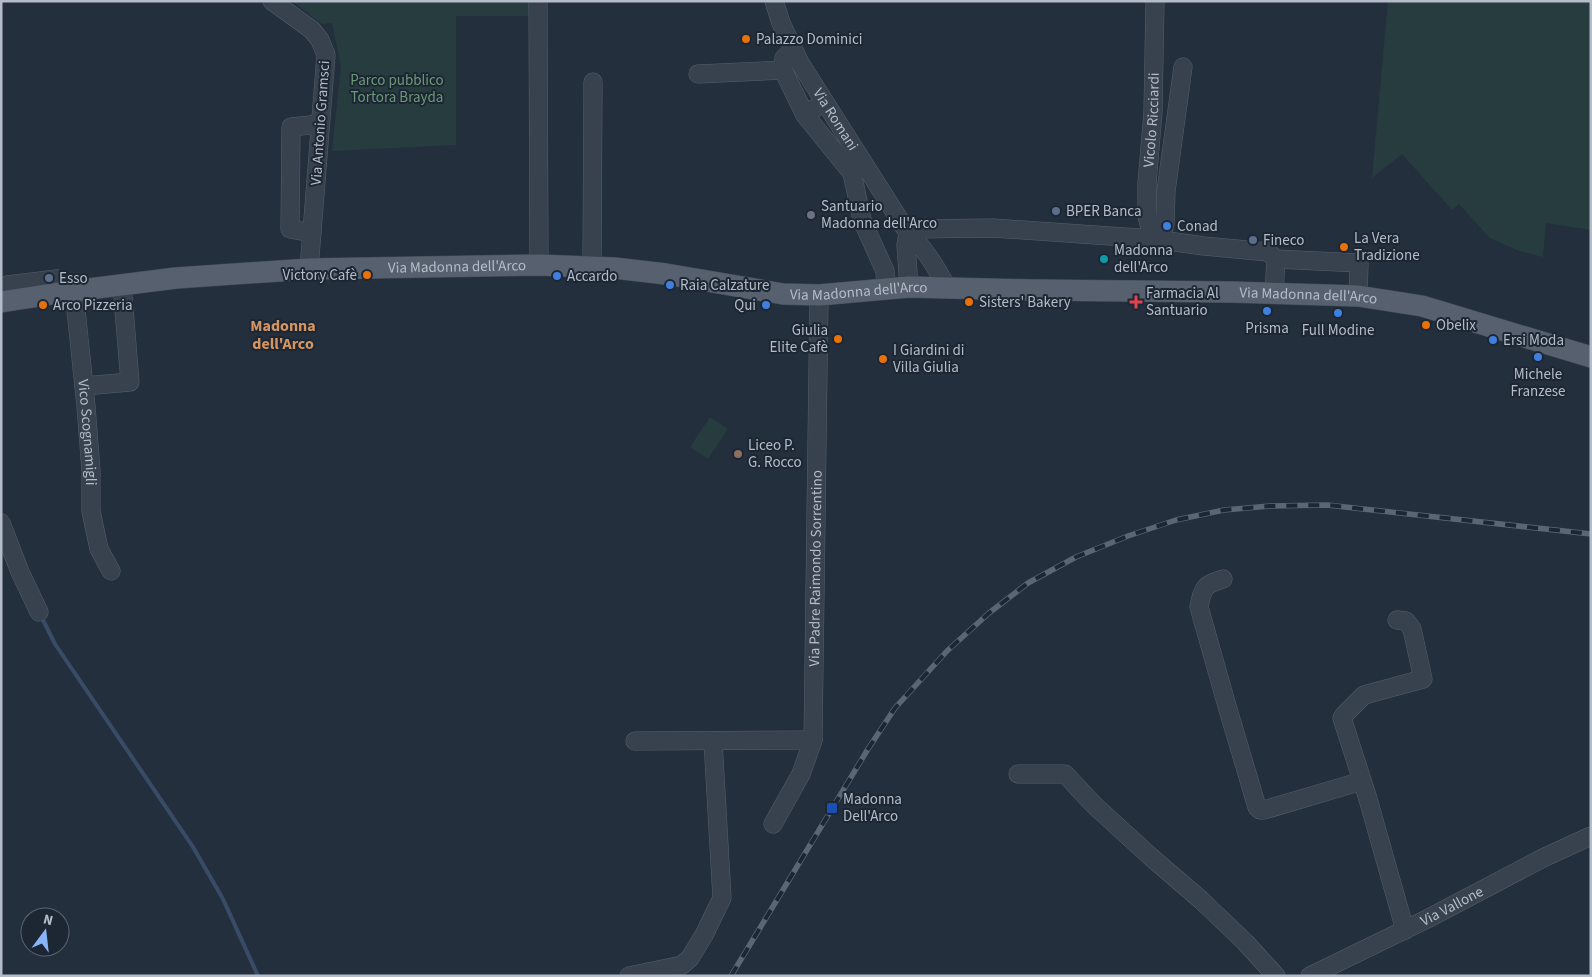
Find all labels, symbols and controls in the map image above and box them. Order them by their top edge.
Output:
place label: Palazzo Dominici [756,29,862,50]
marker: Palazzo Dominici [740,33,752,45]
street label: Via Antonio Gramsci [306,60,335,186]
park label: Parco pubblico Tortora Brayda [350,70,444,108]
street label: Vicolo Ricciardi [1138,72,1165,168]
street label: Via Romani [808,84,863,155]
place label: Santuario Madonna dell'Arco [821,196,937,234]
place label: BPER Banca [1066,201,1142,222]
marker: BPER Banca [1050,205,1062,217]
marker: Santuario Madonna dell'Arco [805,209,817,221]
place label: Conad [1177,216,1218,237]
marker: Conad [1161,220,1173,232]
place label: La Vera Tradizione [1354,228,1420,266]
place label: Fineco [1263,230,1304,251]
marker: Fineco [1247,234,1259,246]
place label: Madonna dell'Arco [1114,240,1173,278]
marker: La Vera Tradizione [1338,241,1350,253]
marker: Madonna dell'Arco [1098,253,1110,265]
street label: Via Madonna dell'Arco [388,255,526,279]
place label: Victory Cafè [283,265,357,286]
place label: Accardo [567,266,617,287]
place label: Esso [59,268,88,289]
marker: Victory Cafè [361,269,373,281]
marker: Accardo [551,270,563,282]
marker: Esso [43,272,55,284]
place label: Raia Calzature [680,275,769,296]
street label: Via Madonna dell'Arco [789,277,928,306]
marker: Raia Calzature [664,279,676,291]
street label: Via Madonna dell'Arco [1239,282,1379,310]
place label: Farmacia Al Santuario [1146,283,1219,321]
place label: Sisters' Bakery [979,292,1071,313]
place label: Arco Pizzeria [53,295,133,316]
place label: Qui [734,295,756,316]
marker: Sisters' Bakery [963,296,975,308]
marker: Farmacia Al Santuario [1130,296,1142,308]
marker: Arco Pizzeria [37,299,49,311]
marker: Qui [760,299,772,311]
marker: Prisma [1261,305,1273,317]
marker: Full Modine [1332,307,1344,319]
district label: Madonna dell'Arco [250,315,316,355]
place label: Obelix [1436,315,1476,336]
place label: Prisma [1245,318,1289,339]
marker: Obelix [1420,319,1432,331]
place label: Giulia Elite Cafè [769,320,828,358]
place label: Full Modine [1302,320,1374,341]
place label: Ersi Moda [1503,330,1564,351]
marker: Giulia Elite Cafè [832,333,844,345]
marker: Ersi Moda [1487,334,1499,346]
place label: I Giardini di Villa Giulia [893,340,964,378]
marker: Michele Franzese [1532,351,1544,363]
marker: I Giardini di Villa Giulia [877,353,889,365]
place label: Michele Franzese [1510,364,1566,402]
street label: Vico Scognamigli [72,378,101,485]
place label: Liceo P. G. Rocco [748,435,802,473]
marker: Liceo P. G. Rocco [732,448,744,460]
street label: Via Padre Raimondo Sorrentino [804,470,828,667]
place label: Madonna Dell'Arco [843,789,902,827]
marker: Madonna Dell'Arco [825,801,839,815]
street label: Via Vallone [1417,881,1487,932]
north arrow [20,907,70,957]
text: N [41,910,55,931]

